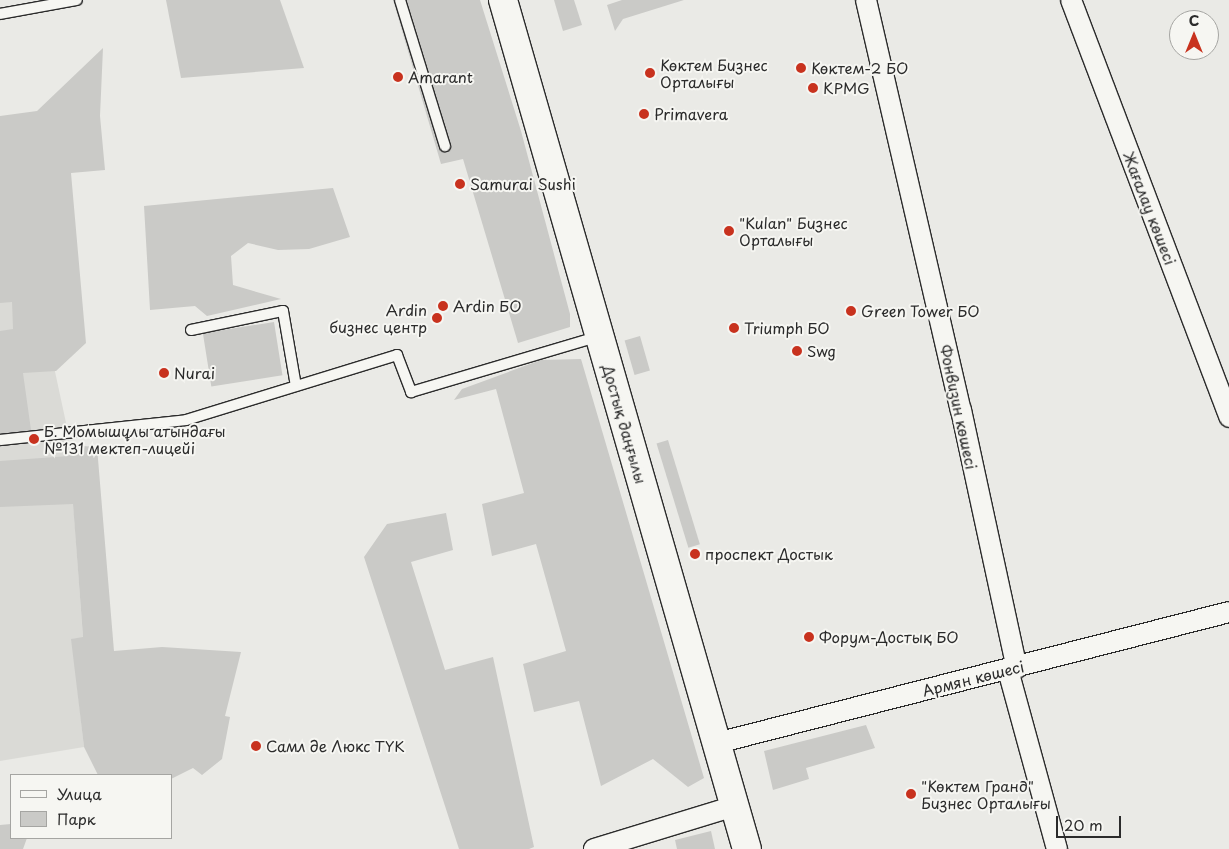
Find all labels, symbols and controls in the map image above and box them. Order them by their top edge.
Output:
north arrow [1169,10,1219,60]
text: С [1189,10,1199,31]
place label: Көктем Бизнес Орталығы [660,55,769,90]
place label: Көктем-2 БО [811,59,908,77]
marker: Көктем-2 БО [795,62,807,74]
marker: Көктем Бизнес Орталығы [644,67,656,79]
place label: Amarant [408,68,473,86]
marker: Amarant [392,71,404,83]
place label: KPMG [823,79,870,97]
marker: KPMG [807,82,819,94]
place label: Primavera [654,105,728,123]
marker: Primavera [638,108,650,120]
street label: Жағалау көшесі [1120,149,1180,267]
place label: Samurai Sushi [470,175,575,193]
marker: Samurai Sushi [454,178,466,190]
place label: "Kulan" Бизнес Орталығы [739,213,848,248]
marker: "Kulan" Бизнес Орталығы [723,225,735,237]
place label: Ardin БО [453,297,521,315]
place label: Ardin бизнес центр [328,300,427,335]
marker: Ardin БО [437,300,449,312]
place label: Green Tower БО [861,302,981,320]
marker: Green Tower БО [845,305,857,317]
marker: Ardin бизнес центр [431,312,443,324]
place label: Triumph БО [744,319,831,337]
marker: Triumph БО [728,322,740,334]
place label: Swg [807,342,836,360]
street label: Фонвизин көшесі [937,342,981,472]
marker: Swg [791,345,803,357]
street label: Достық даңғылы [599,362,651,486]
place label: Nurai [174,364,215,382]
marker: Nurai [158,367,170,379]
place label: Б. Момышұлы атындағы №131 мектеп-лицейі [44,421,226,456]
marker: Б. Момышұлы атындағы №131 мектеп-лицейі [28,433,40,445]
place label: проспект Достык [705,545,833,563]
marker: проспект Достык [689,548,701,560]
place label: Форум-Достық БО [819,628,958,646]
marker: Форум-Достық БО [803,631,815,643]
street label: Армян көшесі [920,657,1026,699]
place label: Самл де Люкс ТҮК [266,737,408,755]
marker: Самл де Люкс ТҮК [250,740,262,752]
legend [10,774,172,839]
place label: "Көктем Гранд" Бизнес Орталығы [921,776,1051,811]
text: Улица [57,782,102,805]
marker: "Көктем Гранд" Бизнес Орталығы [905,788,917,800]
scale bar [1059,806,1124,838]
text: Парк [57,807,96,830]
text: 20 m [1064,813,1103,836]

